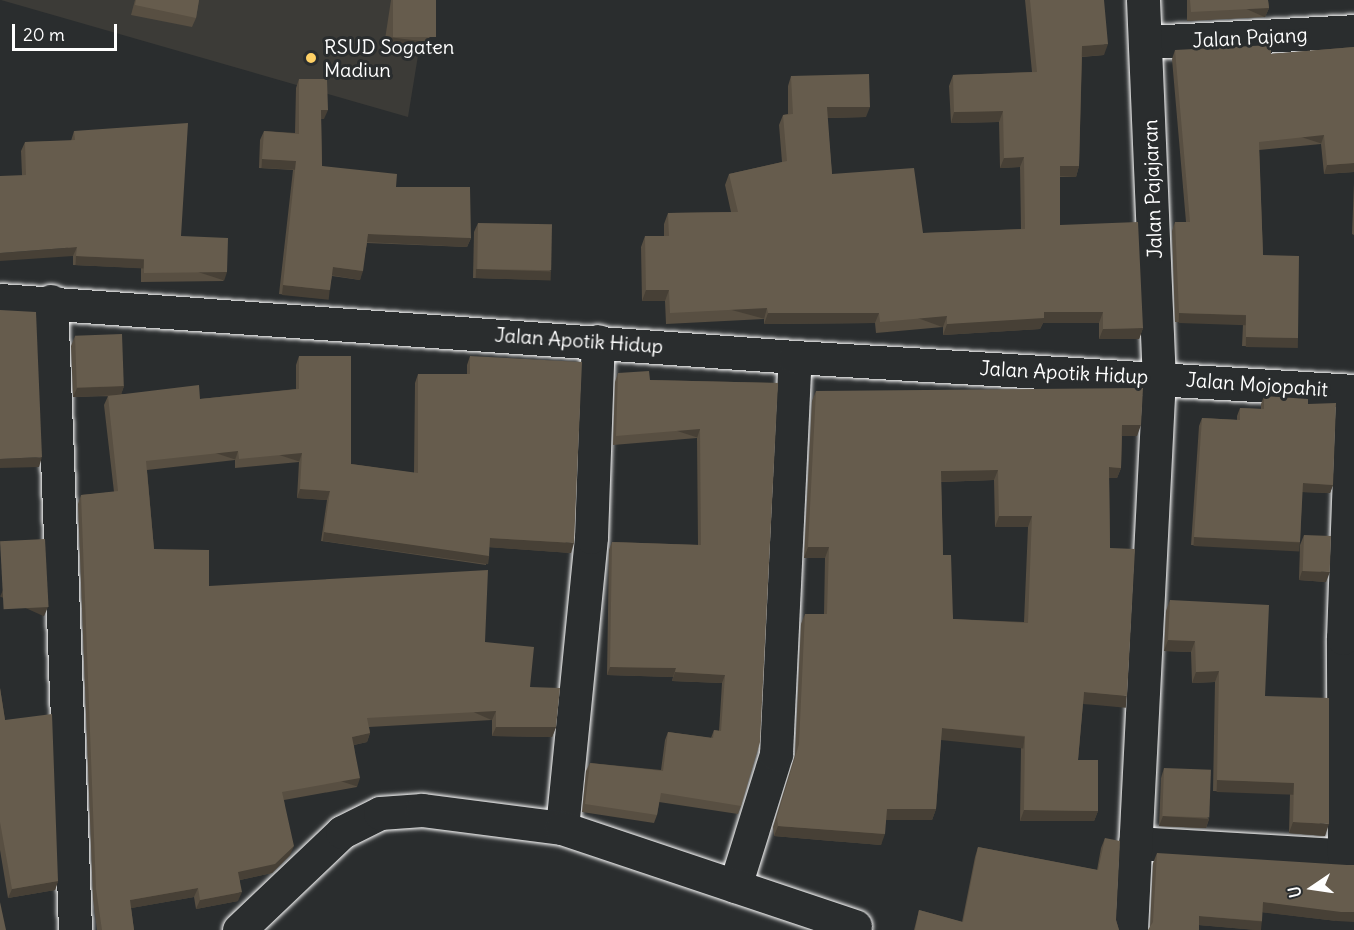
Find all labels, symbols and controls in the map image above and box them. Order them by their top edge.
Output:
scale bar [15,12,120,50]
street label: Jalan Pajang [1192,22,1308,52]
text: 20 m [23,23,65,46]
place label: RSUD Sogaten Madiun [324,34,454,81]
marker: RSUD Sogaten Madiun [302,49,320,67]
street label: Jalan Pajajaran [1138,119,1166,259]
street label: Jalan Apotik Hidup [494,322,664,358]
street label: Jalan Apotik Hidup [979,356,1149,388]
street label: Jalan Mojopahit [1185,367,1329,401]
north arrow [1282,858,1342,918]
text: U [1283,884,1305,900]

